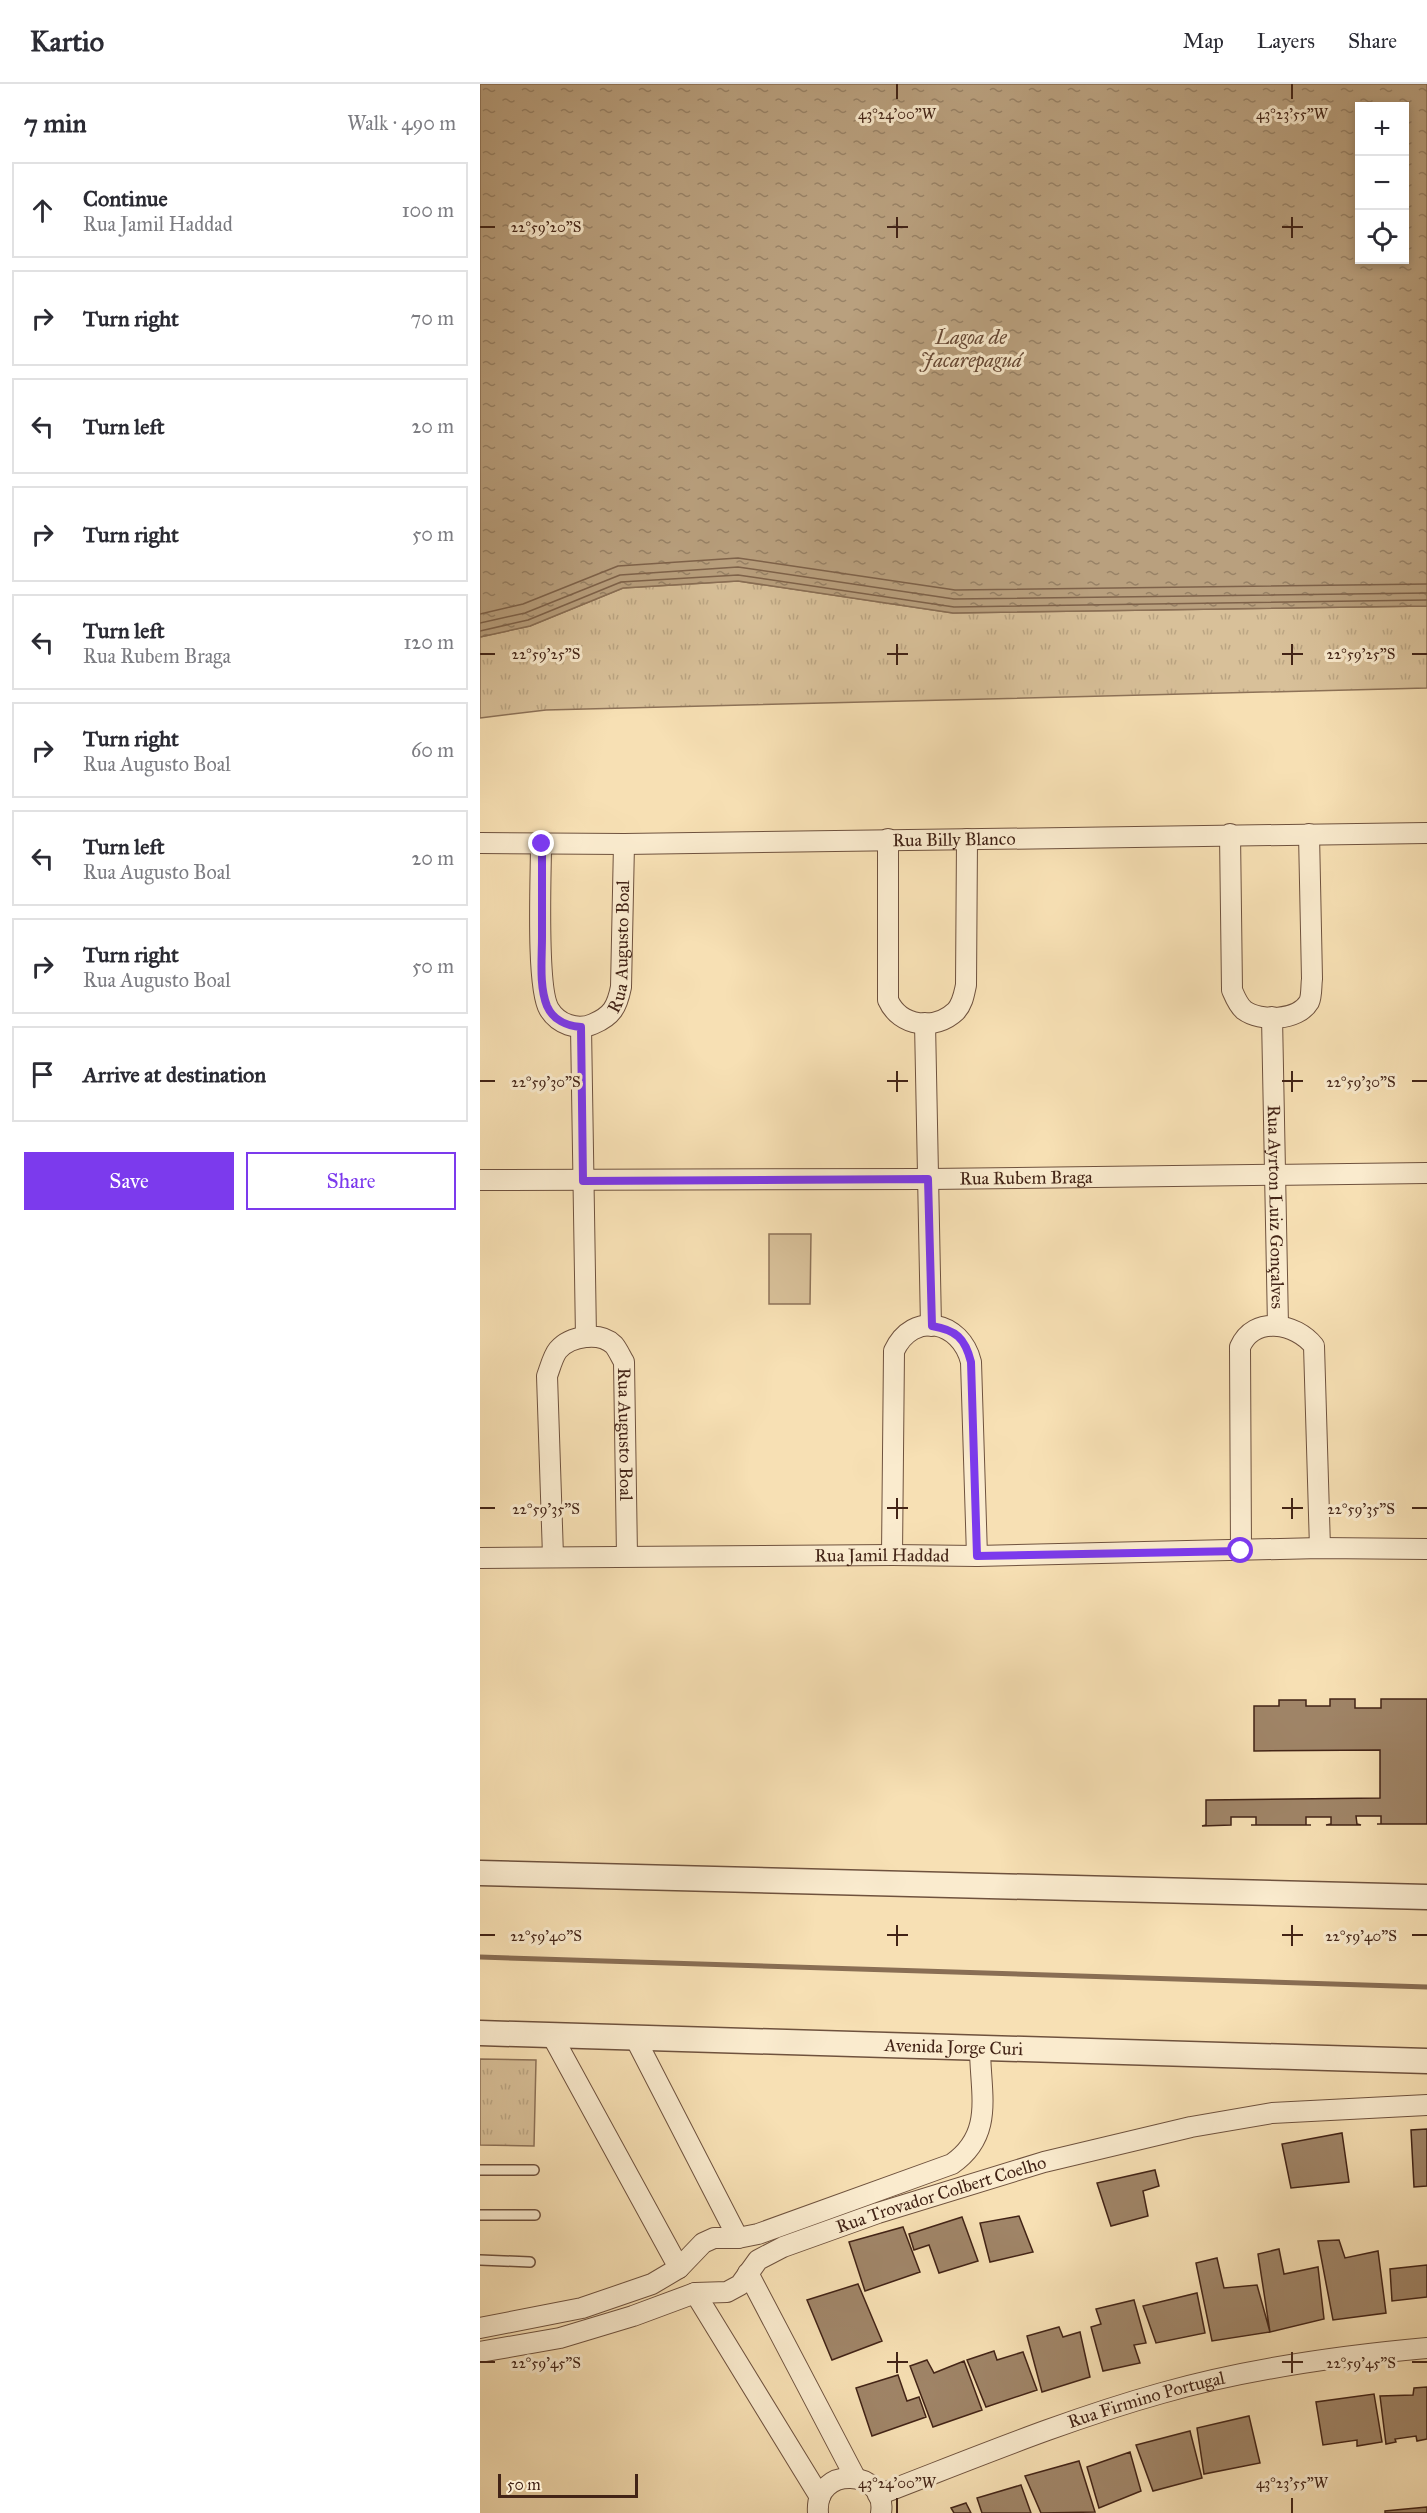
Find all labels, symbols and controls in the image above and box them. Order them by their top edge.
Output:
text: Kartio [30,24,104,59]
text: Map [1183,28,1224,54]
text: Layers [1257,28,1315,54]
text: Share [1348,28,1397,54]
map controls [1355,102,1409,264]
button: + [1355,102,1409,156]
text: 43°24'00"W [858,105,937,123]
text: 43°23'55"W [1256,105,1329,123]
text: 7 min [24,107,87,139]
text: Walk · 490 m [347,111,456,135]
button: − [1355,156,1409,210]
text: Continue [83,185,168,212]
icon: ahead [26,194,59,227]
text: 100 m [402,198,454,222]
button: locate [1355,210,1409,264]
text: Rua Jamil Haddad [83,212,233,236]
text: 22°59'20"S [511,218,581,236]
icon: right [26,302,59,335]
text: Turn right [83,305,179,332]
text: 70 m [411,306,454,330]
water label: Lagoa de Jacarepaguá [919,325,1024,373]
icon: left [26,410,59,443]
text: Turn left [83,413,165,440]
text: 20 m [411,414,454,438]
icon: right [26,518,59,551]
text: Turn right [83,521,179,548]
text: 50 m [412,522,454,546]
text: Turn left [83,617,165,644]
icon: left [26,626,59,659]
text: 120 m [403,630,454,654]
text: Rua Rubem Braga [83,644,231,668]
text: 22°59'25"S [512,645,580,663]
text: 22°59'25"S [1327,645,1395,663]
text: Turn right [83,725,179,752]
icon: right [26,734,59,767]
text: 60 m [411,738,454,762]
text: Rua Augusto Boal [83,752,231,776]
street label: Rua Billy Blanco [892,828,1016,851]
route end [528,830,554,856]
text: Turn left [83,833,165,860]
icon: left [26,842,59,875]
text: 20 m [411,846,454,870]
text: Rua Augusto Boal [83,860,231,884]
street label: Rua Augusto Boal [602,880,634,1017]
text: Turn right [83,941,179,968]
icon: right [26,950,59,983]
text: 50 m [412,954,454,978]
text: Rua Augusto Boal [83,968,231,992]
icon: arrive [26,1058,59,1091]
text: Arrive at destination [83,1061,266,1088]
text: 22°59'30"S [511,1073,581,1091]
text: 22°59'30"S [1326,1073,1396,1091]
street label: Rua Ayrton Luiz Gonçalves [1263,1105,1289,1309]
button: Save [24,1152,234,1210]
button: Share [246,1152,456,1210]
street label: Rua Rubem Braga [959,1166,1093,1190]
street label: Rua Augusto Boal [613,1368,637,1501]
text: 22°59'35"S [512,1500,580,1518]
text: 22°59'35"S [1327,1500,1395,1518]
route start [1227,1537,1253,1563]
street label: Rua Jamil Haddad [814,1544,950,1567]
text: 22°59'40"S [510,1927,582,1945]
text: 22°59'40"S [1325,1927,1397,1945]
street label: Avenida Jorge Curi [883,2034,1023,2060]
street label: Rua Trovador Colbert Coelho [833,2151,1049,2238]
text: 22°59'45"S [511,2354,581,2372]
text: 22°59'45"S [1326,2354,1396,2372]
street label: Rua Firmino Portugal [1065,2367,1227,2433]
scale bar [498,2471,638,2498]
text: 43°24'00"W [858,2474,937,2492]
text: 43°23'55"W [1256,2474,1329,2492]
text: 50 m [507,2475,541,2494]

